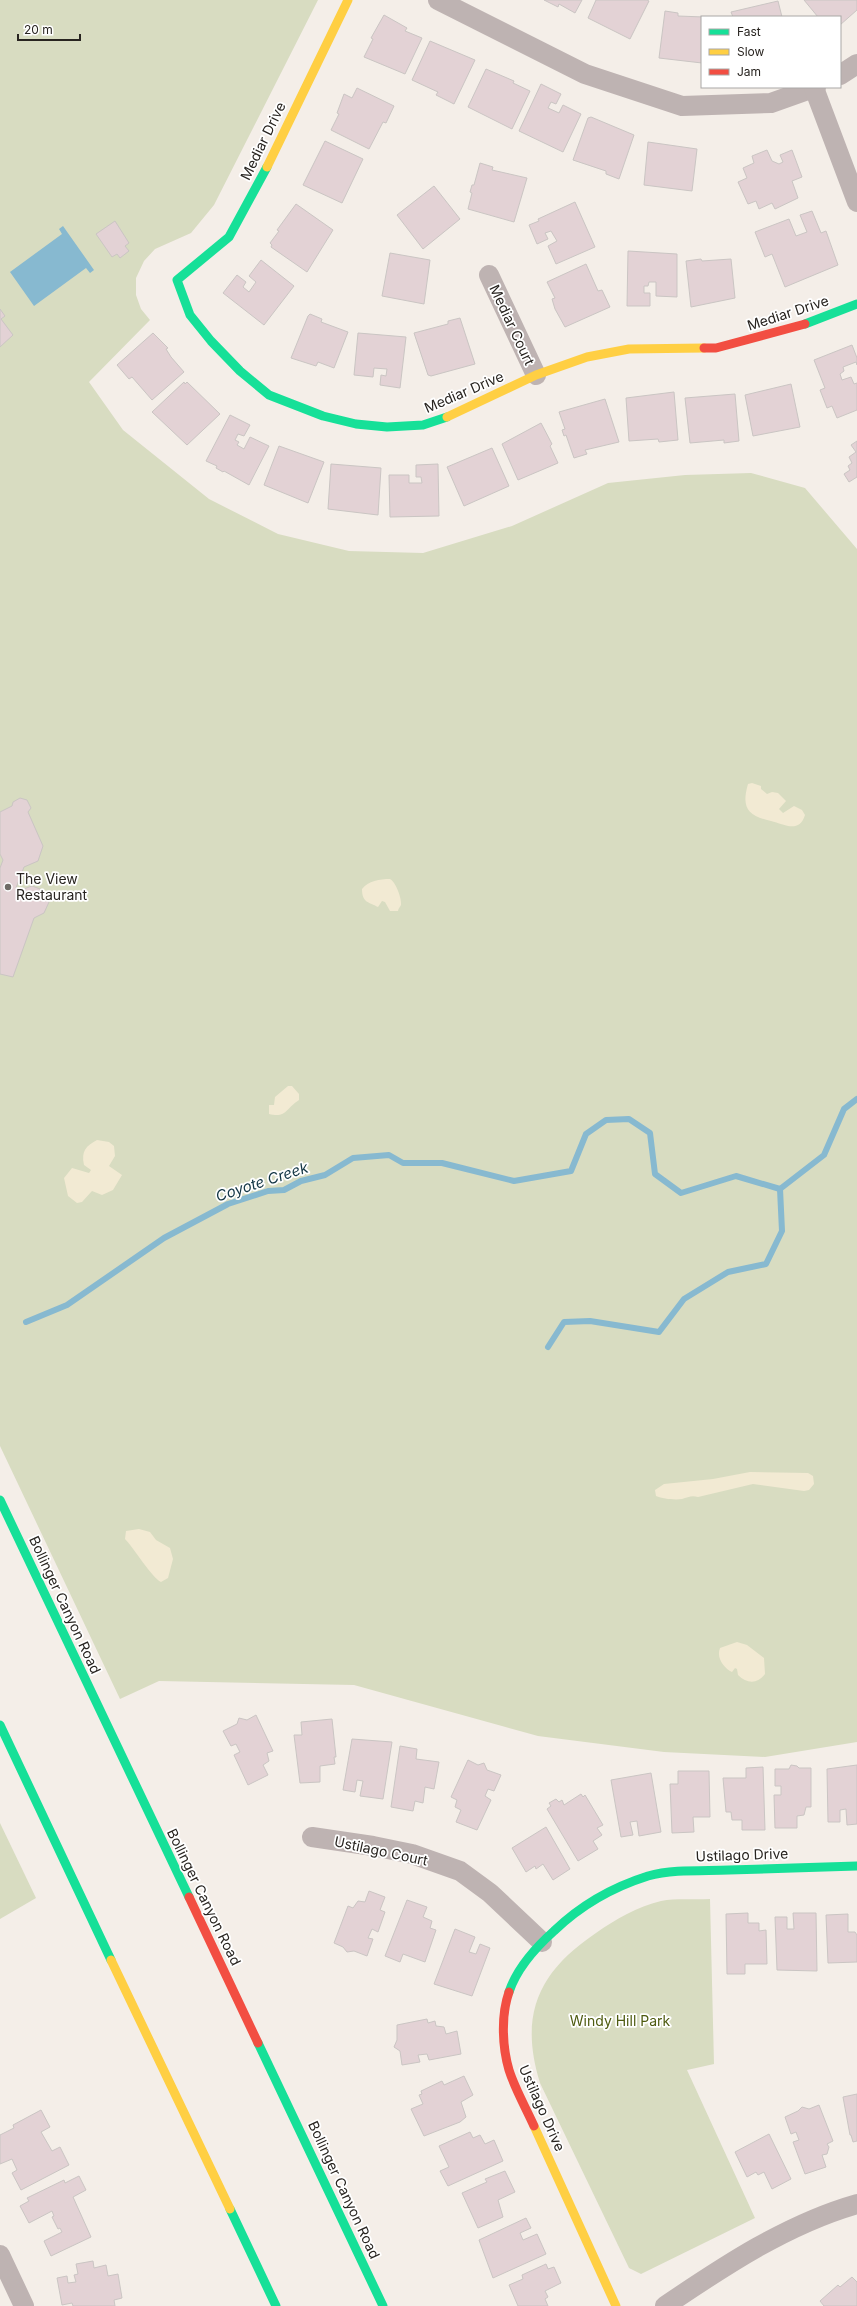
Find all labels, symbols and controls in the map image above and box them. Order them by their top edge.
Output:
scale bar [18,16,80,42]
legend [701,16,841,88]
text: 20 m [24,22,53,37]
text: Fast [737,24,761,39]
text: Slow [737,44,765,59]
text: Jam [737,64,761,79]
street label: Mediar Drive [236,99,289,183]
street label: Mediar Court [486,282,539,368]
street label: Mediar Drive [745,291,831,334]
street label: Mediar Drive [422,367,506,416]
place label: The View Restaurant [16,870,88,903]
marker: The View Restaurant [3,882,13,892]
water label: Coyote Creek [213,1157,311,1205]
street label: Bollinger Canyon Road [26,1533,105,1676]
street label: Bollinger Canyon Road [164,1826,245,1968]
street label: Ustilago Court [333,1832,430,1869]
street label: Ustilago Drive [695,1844,789,1865]
park label: Windy Hill Park [570,2012,671,2029]
street label: Ustilago Drive [516,2062,569,2154]
street label: Bollinger Canyon Road [305,2118,384,2261]

